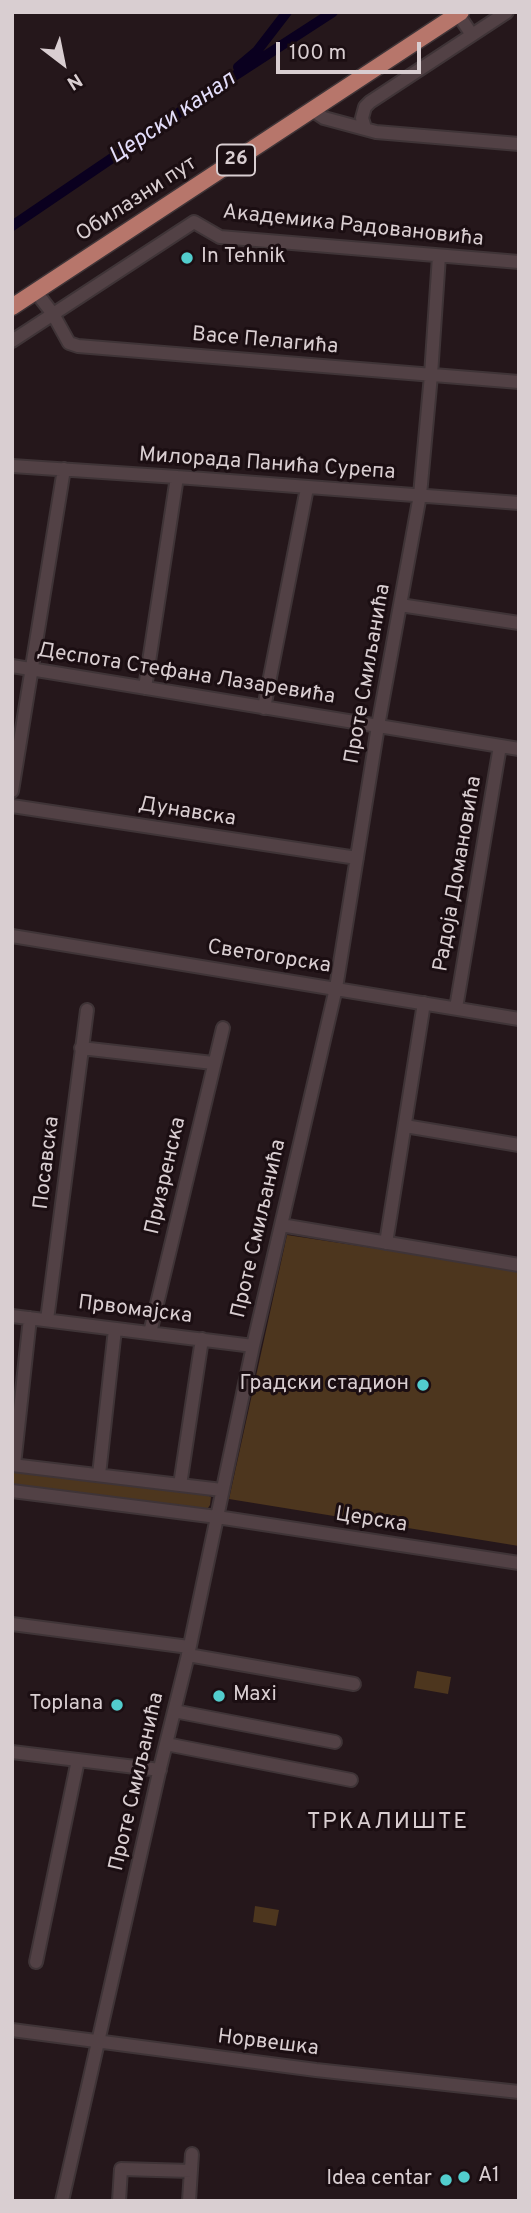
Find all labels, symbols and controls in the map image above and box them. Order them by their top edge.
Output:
north arrow [28,28,98,98]
scale bar [279,28,424,72]
text: 100 m [289,40,346,67]
text: N [62,67,86,95]
water label: Церски канал [105,67,241,171]
road number: 26 [217,144,255,176]
street label: Обилазни пут [72,152,202,248]
street label: Академика Радовановића [221,201,485,253]
place label: In Tehnik [201,245,286,271]
marker: In Tehnik [179,250,195,266]
street label: Васе Пелагића [191,323,339,361]
street label: Милорада Панића Сурепа [138,443,396,487]
street label: Проте Смиљанића [341,582,397,766]
street label: Деспота Стефана Лазаревића [35,639,337,711]
street label: Радоја Домановића [429,774,489,974]
street label: Дунавска [136,793,238,833]
street label: Светогорска [206,936,332,980]
street label: Посавска [30,1115,66,1211]
street label: Призренска [141,1115,193,1237]
street label: Проте Смиљанића [227,1137,293,1321]
street label: Првомајска [76,1291,194,1331]
place label: Градски стадион [239,1372,409,1398]
marker: Градски стадион [415,1377,431,1393]
street label: Церска [333,1503,409,1539]
place label: Maxi [233,1683,277,1709]
marker: Maxi [211,1688,227,1704]
street label: Проте Смиљанића [105,1690,171,1874]
place label: Toplana [29,1692,103,1718]
marker: Toplana [109,1697,125,1713]
district label: ТРКАЛИШТЕ [308,1809,468,1837]
street label: Норвешка [216,2025,320,2063]
place label: A1 [478,2164,500,2190]
place label: Idea centar [326,2167,432,2193]
marker: A1 [456,2169,472,2185]
marker: Idea centar [438,2172,454,2188]

